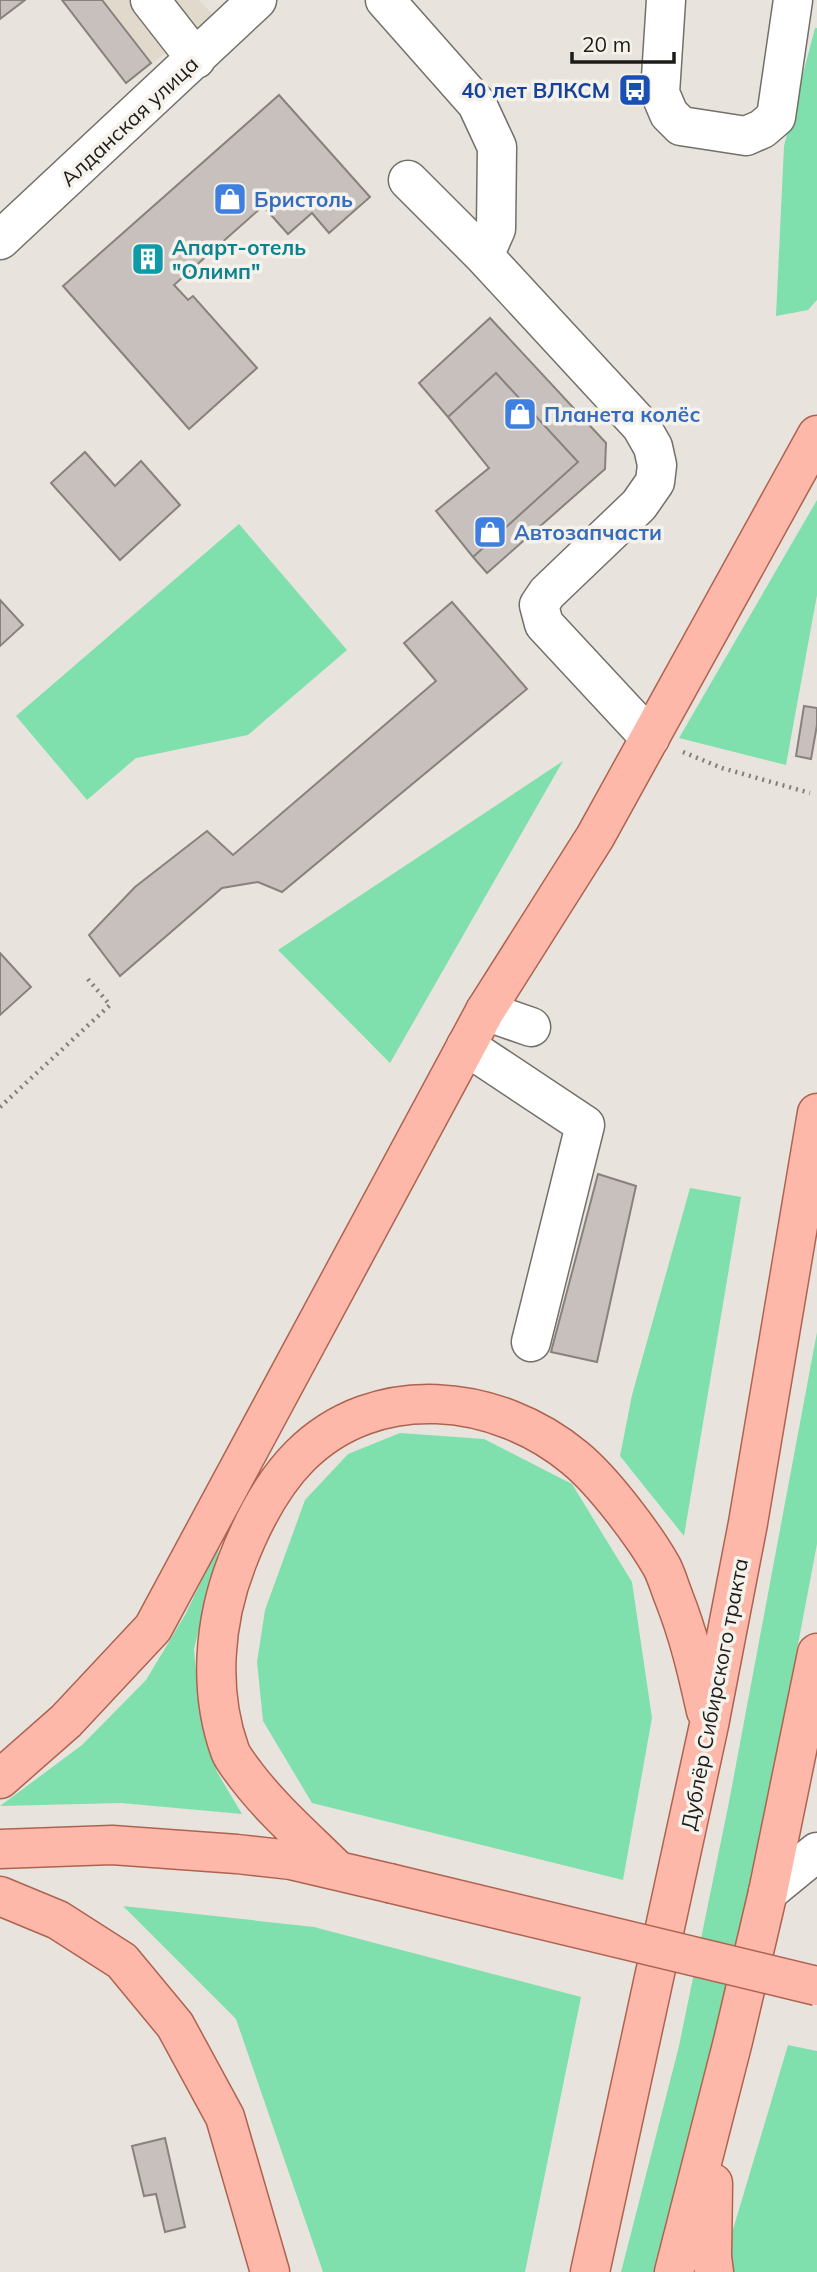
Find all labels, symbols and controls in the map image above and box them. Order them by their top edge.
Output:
scale bar [572,21,674,65]
text: 20 m [582,31,631,57]
street label: Алданская улица [55,51,203,191]
bus stop icon: 40 лет ВЛКСМ [616,71,654,109]
place label: 40 лет ВЛКСМ [461,77,610,103]
shop icon: Бристоль [211,180,249,218]
place label: Бристоль [254,186,353,212]
place label: Апарт-отель "Олимп" [172,234,306,284]
building icon: Апарт-отель "Олимп" [129,240,167,278]
shop icon: Планета колёс [501,395,539,433]
place label: Планета колёс [544,401,700,427]
shop icon: Автозапчасти [471,513,509,551]
place label: Автозапчасти [514,519,662,545]
street label: Дублёр Сибирского тракта [675,1556,753,1832]

